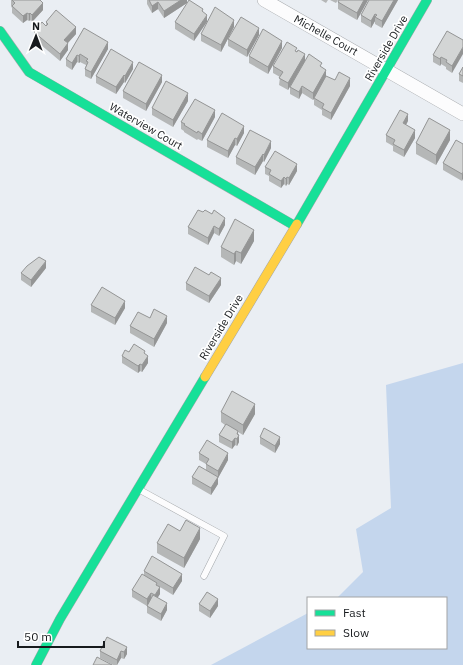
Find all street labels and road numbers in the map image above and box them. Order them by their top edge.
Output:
street label: Michelle Court [291,12,361,58]
street label: Riverside Drive [361,13,411,83]
street label: Waterview Court [107,99,185,153]
street label: Riverside Drive [196,292,246,362]

